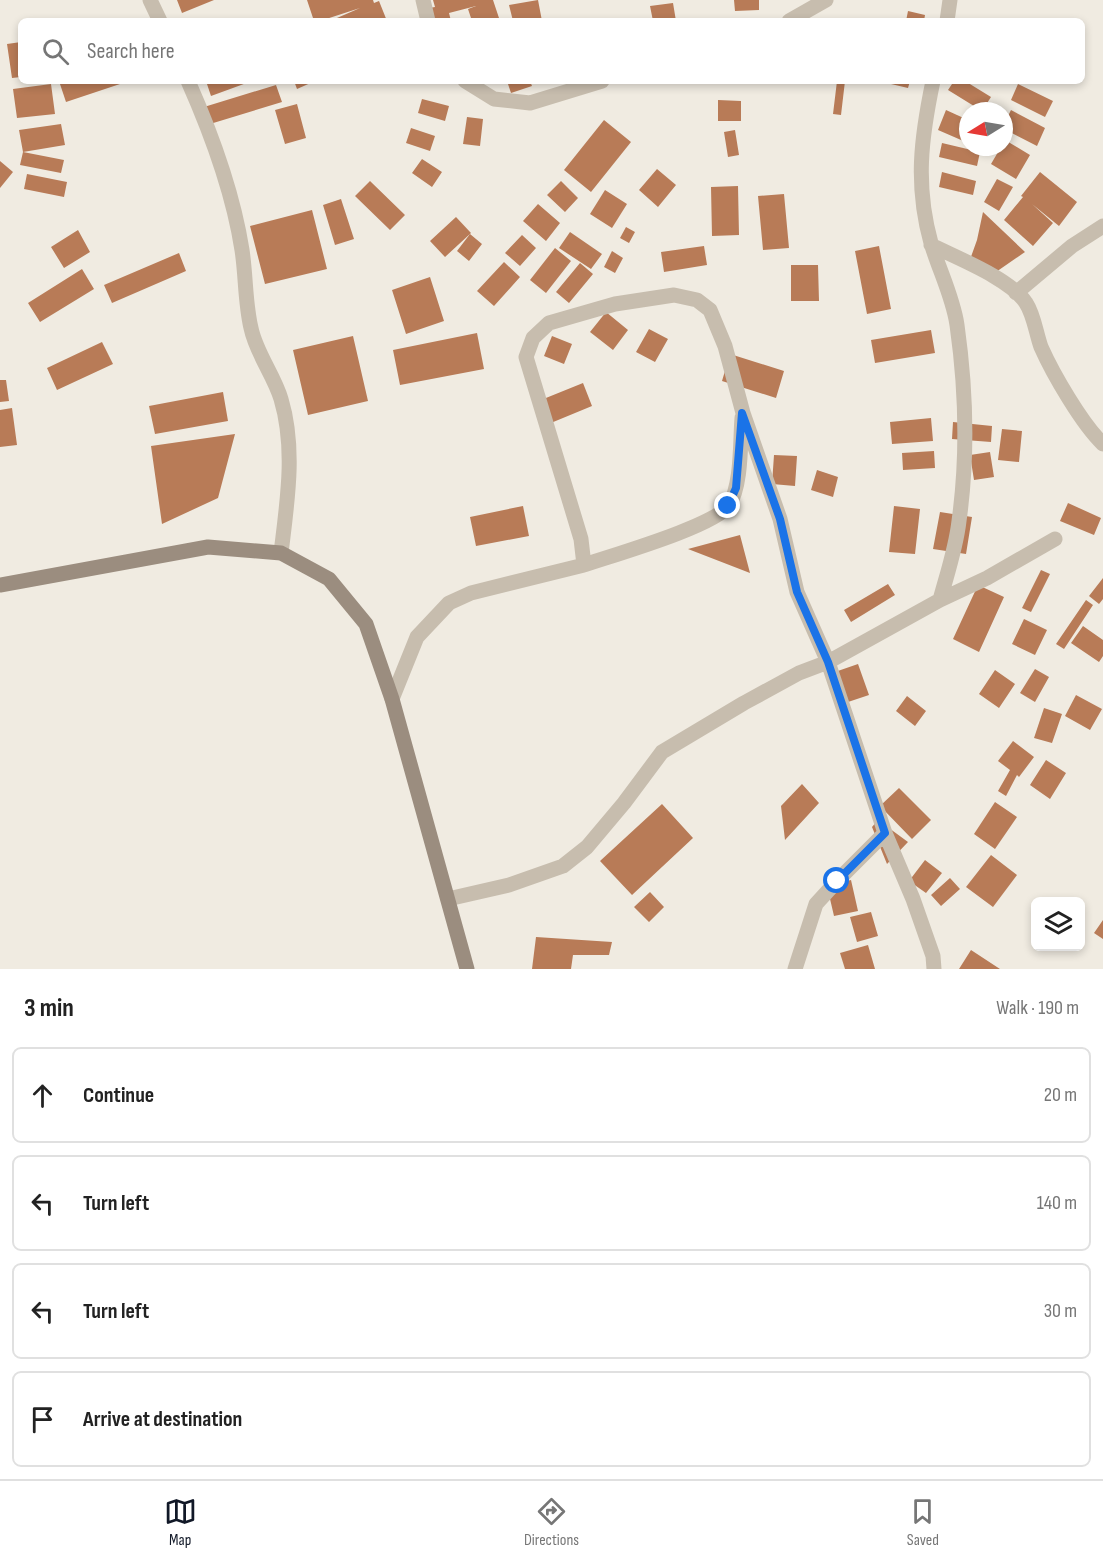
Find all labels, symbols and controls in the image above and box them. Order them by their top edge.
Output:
search box [18,18,1085,84]
icon: search [39,35,72,68]
text: Search here [87,38,174,65]
north arrow [959,102,1013,156]
route end [714,492,740,518]
route start [823,867,849,893]
map controls [1031,897,1085,951]
button: layers [1031,897,1085,951]
text: 3 min [24,993,74,1024]
text: Walk · 190 m [996,996,1079,1020]
icon: ahead [26,1079,59,1112]
text: Continue [83,1082,154,1109]
text: 20 m [1044,1083,1077,1107]
icon: left [26,1187,59,1220]
text: Turn left [83,1190,149,1217]
text: 140 m [1037,1191,1077,1215]
icon: left [26,1295,59,1328]
text: Turn left [83,1298,149,1325]
text: 30 m [1044,1299,1077,1323]
icon: arrive [26,1403,59,1436]
text: Arrive at destination [83,1406,242,1433]
tab: Map [164,1495,197,1550]
tab: Directions [524,1495,579,1550]
tab: Saved [906,1495,939,1550]

